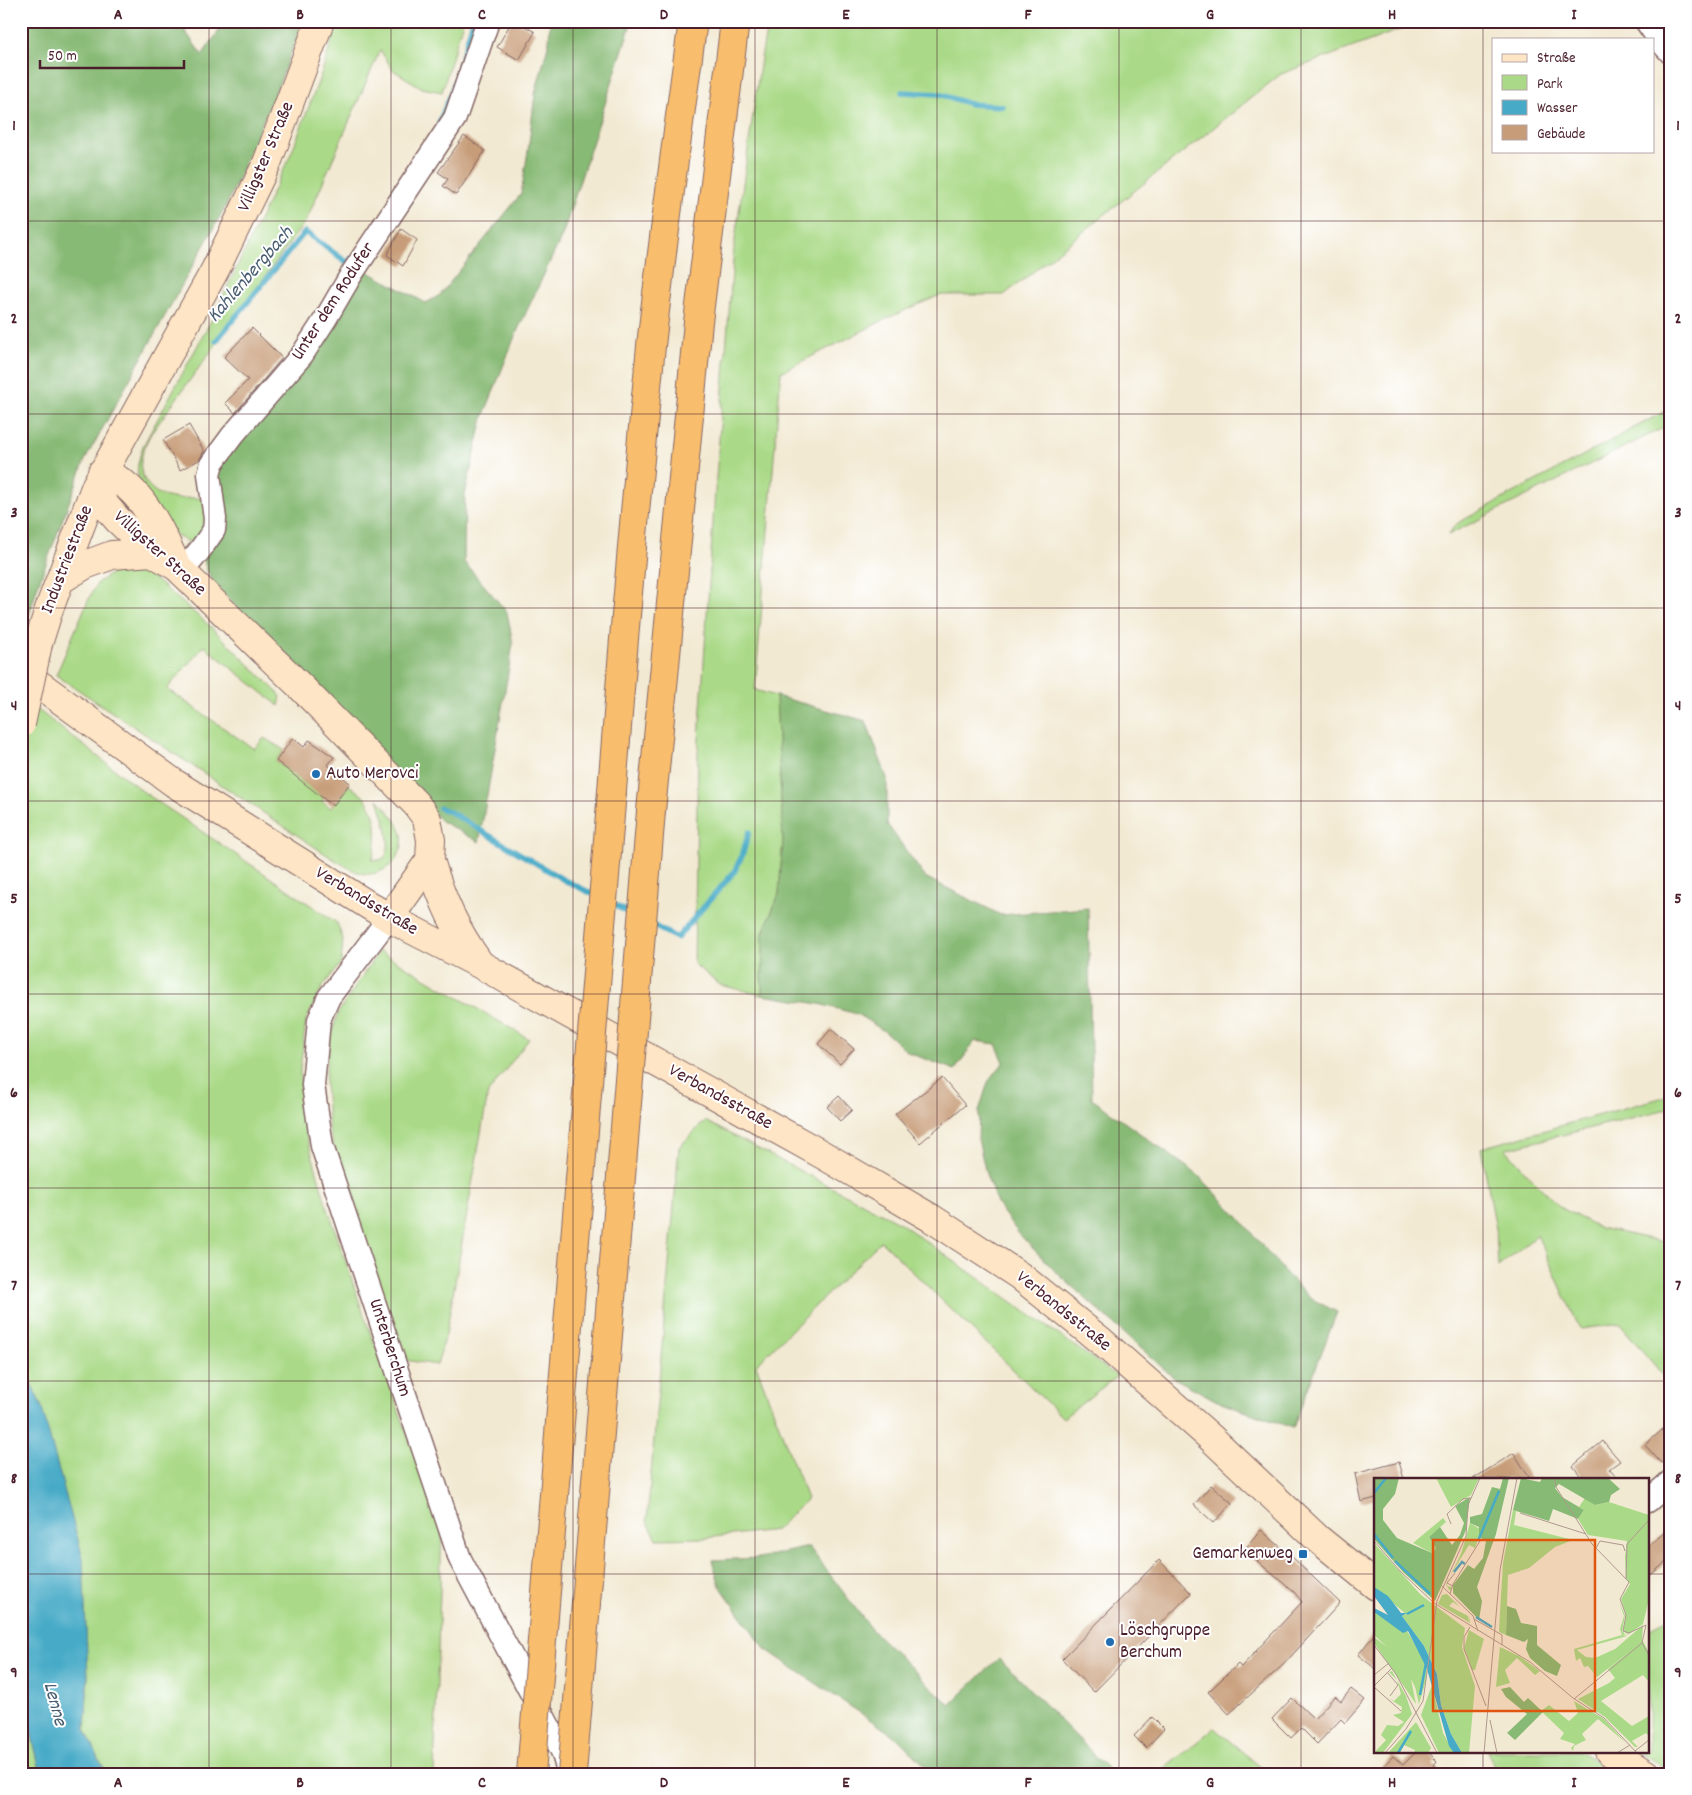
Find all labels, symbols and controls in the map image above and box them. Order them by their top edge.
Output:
text: A [114,4,123,27]
text: B [296,4,304,27]
text: C [478,4,486,27]
text: D [660,4,669,27]
text: E [842,4,850,27]
text: F [1024,4,1032,27]
text: G [1206,4,1214,27]
text: H [1388,4,1396,27]
text: I [1572,4,1578,27]
scale bar [40,38,184,70]
legend [1492,38,1654,152]
text: 50 m [48,46,77,68]
text: Straße [1537,48,1576,70]
text: Park [1537,74,1563,96]
street label: Villigster Straße [232,98,302,216]
text: Wasser [1537,98,1578,120]
text: 1 [12,115,16,138]
text: 1 [1676,115,1680,138]
text: Gebäude [1537,124,1586,146]
water label: Kahlenbergbach [201,220,301,329]
street label: Unter dem Rodufer [286,237,382,367]
text: 2 [11,308,18,331]
text: 2 [1675,308,1682,331]
text: 3 [10,502,18,525]
street label: Industriestraße [35,502,101,618]
text: 3 [1674,502,1682,525]
street label: Villigster Straße [107,505,211,603]
text: 4 [11,695,17,718]
text: 4 [1675,695,1681,718]
place label: Auto Merovci [326,761,419,788]
marker: Auto Merovci [310,768,322,780]
street label: Verbandsstraße [309,861,423,943]
text: 5 [10,888,18,911]
text: 5 [1674,888,1682,911]
street label: Verbandsstraße [663,1058,777,1138]
text: 6 [10,1082,18,1105]
text: 6 [1674,1082,1682,1105]
street label: Verbandsstraße [1010,1265,1116,1359]
text: 7 [11,1275,17,1298]
text: 7 [1675,1275,1681,1298]
street label: Unterberchum [360,1296,418,1400]
text: 8 [11,1468,18,1491]
text: 8 [1675,1468,1682,1491]
inset map [1374,1478,1650,1752]
place label: Gemarkenweg [1192,1541,1293,1568]
marker: Gemarkenweg [1297,1548,1309,1560]
place label: Löschgruppe Berchum [1120,1618,1210,1667]
marker: Löschgruppe Berchum [1104,1636,1116,1648]
text: 9 [10,1662,18,1685]
text: 9 [1674,1662,1682,1685]
water label: Lenne [35,1679,74,1730]
text: A [114,1772,123,1795]
text: B [296,1772,304,1795]
text: C [478,1772,486,1795]
text: D [660,1772,669,1795]
text: E [842,1772,850,1795]
text: F [1024,1772,1032,1795]
text: G [1206,1772,1214,1795]
text: H [1388,1772,1396,1795]
text: I [1572,1772,1578,1795]

